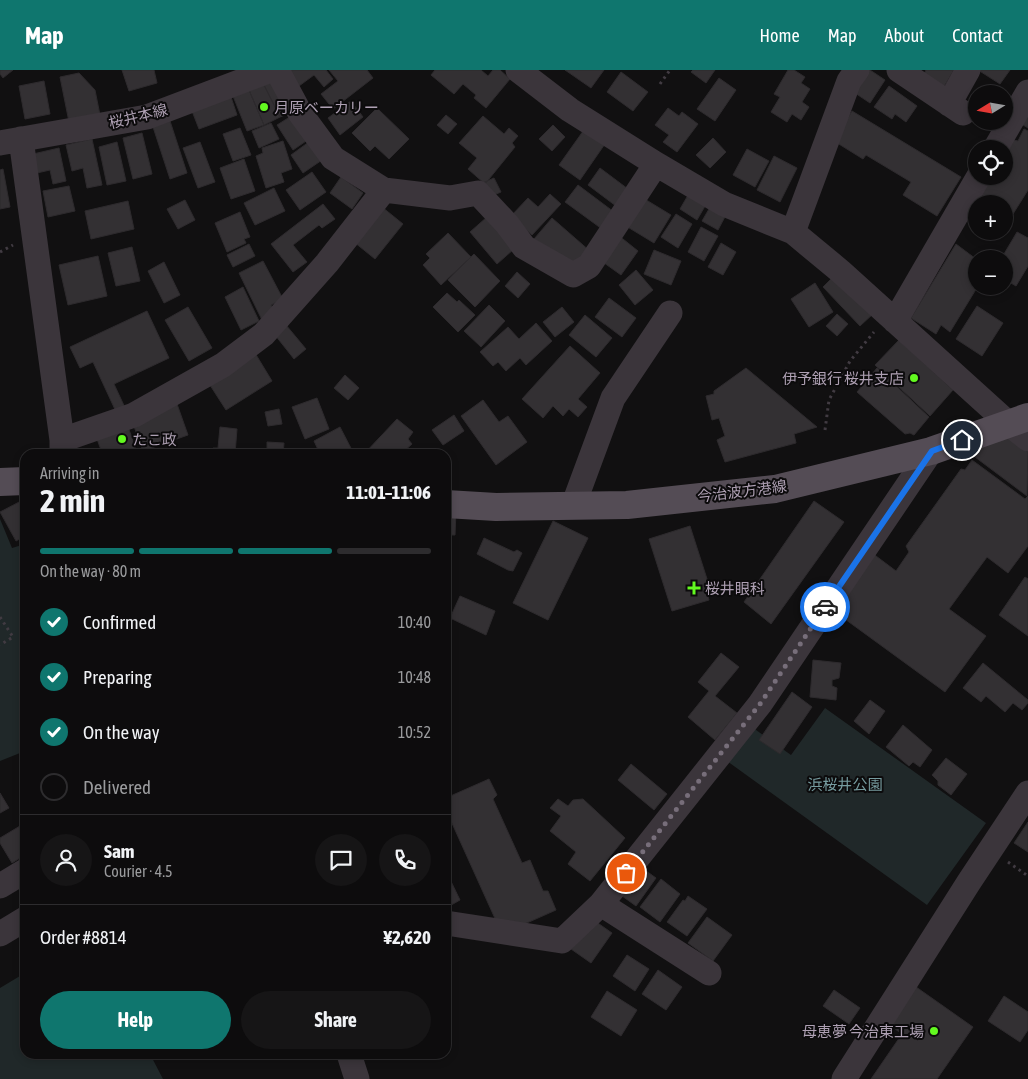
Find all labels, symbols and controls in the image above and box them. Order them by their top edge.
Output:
text: Map [25,22,64,49]
text: Home [760,25,800,46]
text: Map [828,25,857,46]
text: About [885,25,924,46]
text: Contact [952,25,1003,46]
north arrow [968,85,1012,130]
map controls [968,85,1013,295]
place label: 月原ベーカリー [274,99,379,116]
street label: 桜井本線 [107,100,169,132]
marker: 月原ベーカリー [258,101,270,113]
button: locate [968,140,1013,185]
button: + [968,195,1013,240]
button: − [968,250,1013,295]
place label: 伊予銀行 桜井支店 [782,370,904,387]
marker: 伊予銀行 桜井支店 [908,372,920,384]
pin [941,419,983,461]
icon: home [948,426,976,454]
place label: たこ政 [132,431,177,448]
marker: たこ政 [116,433,128,445]
text: Arriving in [40,464,100,482]
street label: 今治波方港線 [696,477,788,505]
text: 11:01–11:06 [346,481,431,503]
text: 2 min [40,482,105,519]
text: On the way · 80 m [40,562,141,580]
place label: 桜井眼科 [705,580,765,597]
marker: 桜井眼科 [687,581,701,595]
courier [800,582,850,632]
icon: car [811,593,839,621]
icon: check [40,608,68,636]
text: Confirmed [83,611,156,633]
text: 10:40 [398,613,431,631]
icon: check [40,663,68,691]
text: Preparing [83,666,152,688]
text: 10:48 [398,668,431,686]
icon: check [40,718,68,746]
text: On the way [83,721,160,743]
text: 10:52 [398,723,431,741]
text: Delivered [83,776,151,798]
park label: 浜桜井公園 [807,776,883,793]
button: person [40,834,92,886]
button: chat [315,834,367,886]
button: phone [379,834,431,886]
text: Sam [104,840,135,862]
pin [605,852,647,894]
icon: bag [612,859,640,887]
text: Courier · 4.5 [104,862,173,880]
text: Order #8814 [40,926,127,948]
text: ¥2,620 [383,926,431,948]
button: Help [40,991,231,1049]
button: Share [241,991,431,1049]
place label: 母恵夢 今治東工場 [802,1023,924,1040]
marker: 母恵夢 今治東工場 [928,1025,940,1037]

